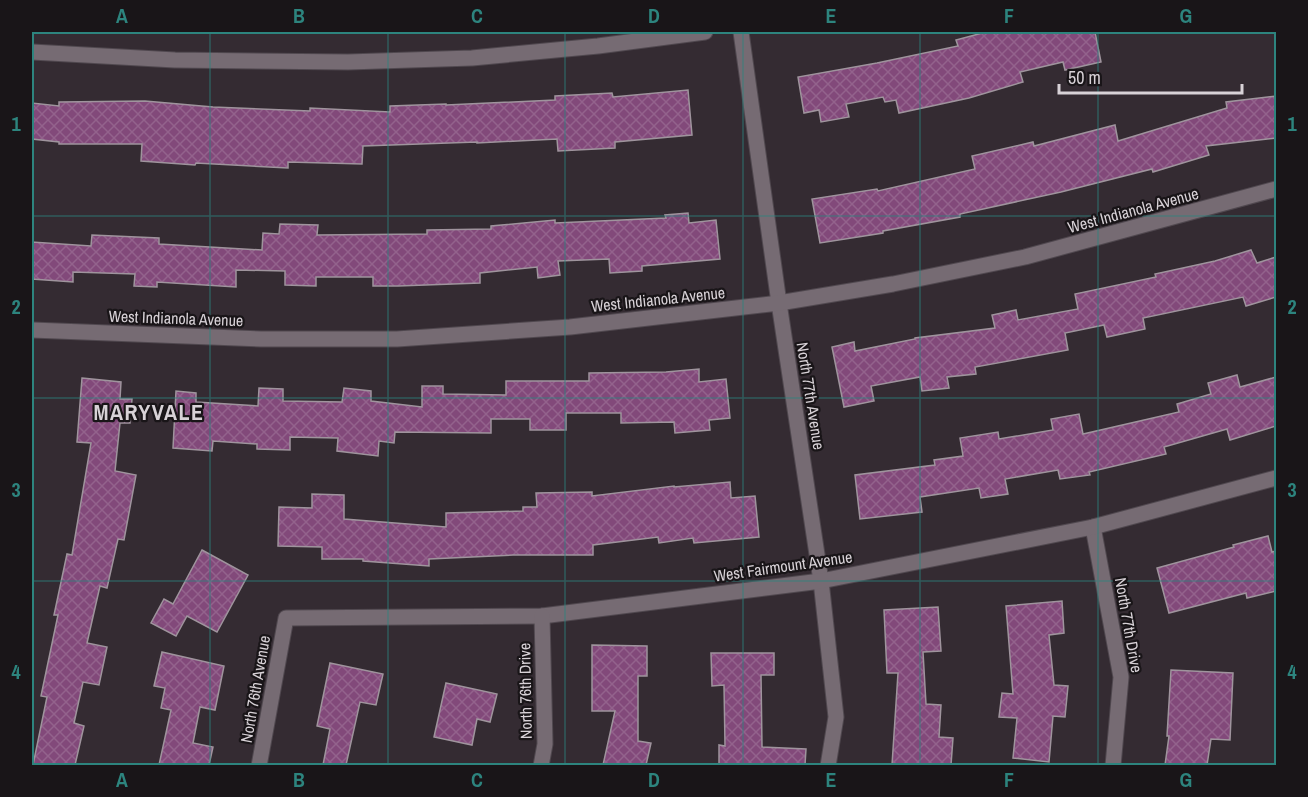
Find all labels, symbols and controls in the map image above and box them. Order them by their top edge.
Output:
text: A [116,2,128,29]
text: B [293,2,305,29]
text: C [471,2,483,29]
text: D [648,2,660,29]
text: E [826,2,837,29]
text: F [1004,2,1014,29]
text: G [1180,2,1192,29]
scale bar [1059,57,1242,95]
text: 50 m [1068,65,1101,90]
text: 1 [11,110,21,137]
text: 1 [1287,110,1297,137]
street label: West Indianola Avenue [1065,182,1201,238]
street label: West Indianola Avenue [590,281,726,317]
text: 2 [11,293,21,320]
text: 2 [1287,293,1297,320]
street label: West Indianola Avenue [108,305,244,331]
street label: North 77th Avenue [792,341,830,451]
district label: MARYVALE [93,397,205,427]
text: 3 [11,476,21,503]
text: 3 [1287,476,1297,503]
street label: West Fairmount Avenue [712,545,854,587]
street label: North 77th Drive [1110,576,1148,674]
street label: North 76th Avenue [235,634,275,744]
street label: North 76th Drive [513,643,537,739]
text: 4 [11,658,21,685]
text: 4 [1287,658,1297,685]
text: A [116,766,128,793]
text: B [293,766,305,793]
text: C [471,766,483,793]
text: D [648,766,660,793]
text: E [826,766,837,793]
text: F [1004,766,1014,793]
text: G [1180,766,1192,793]

